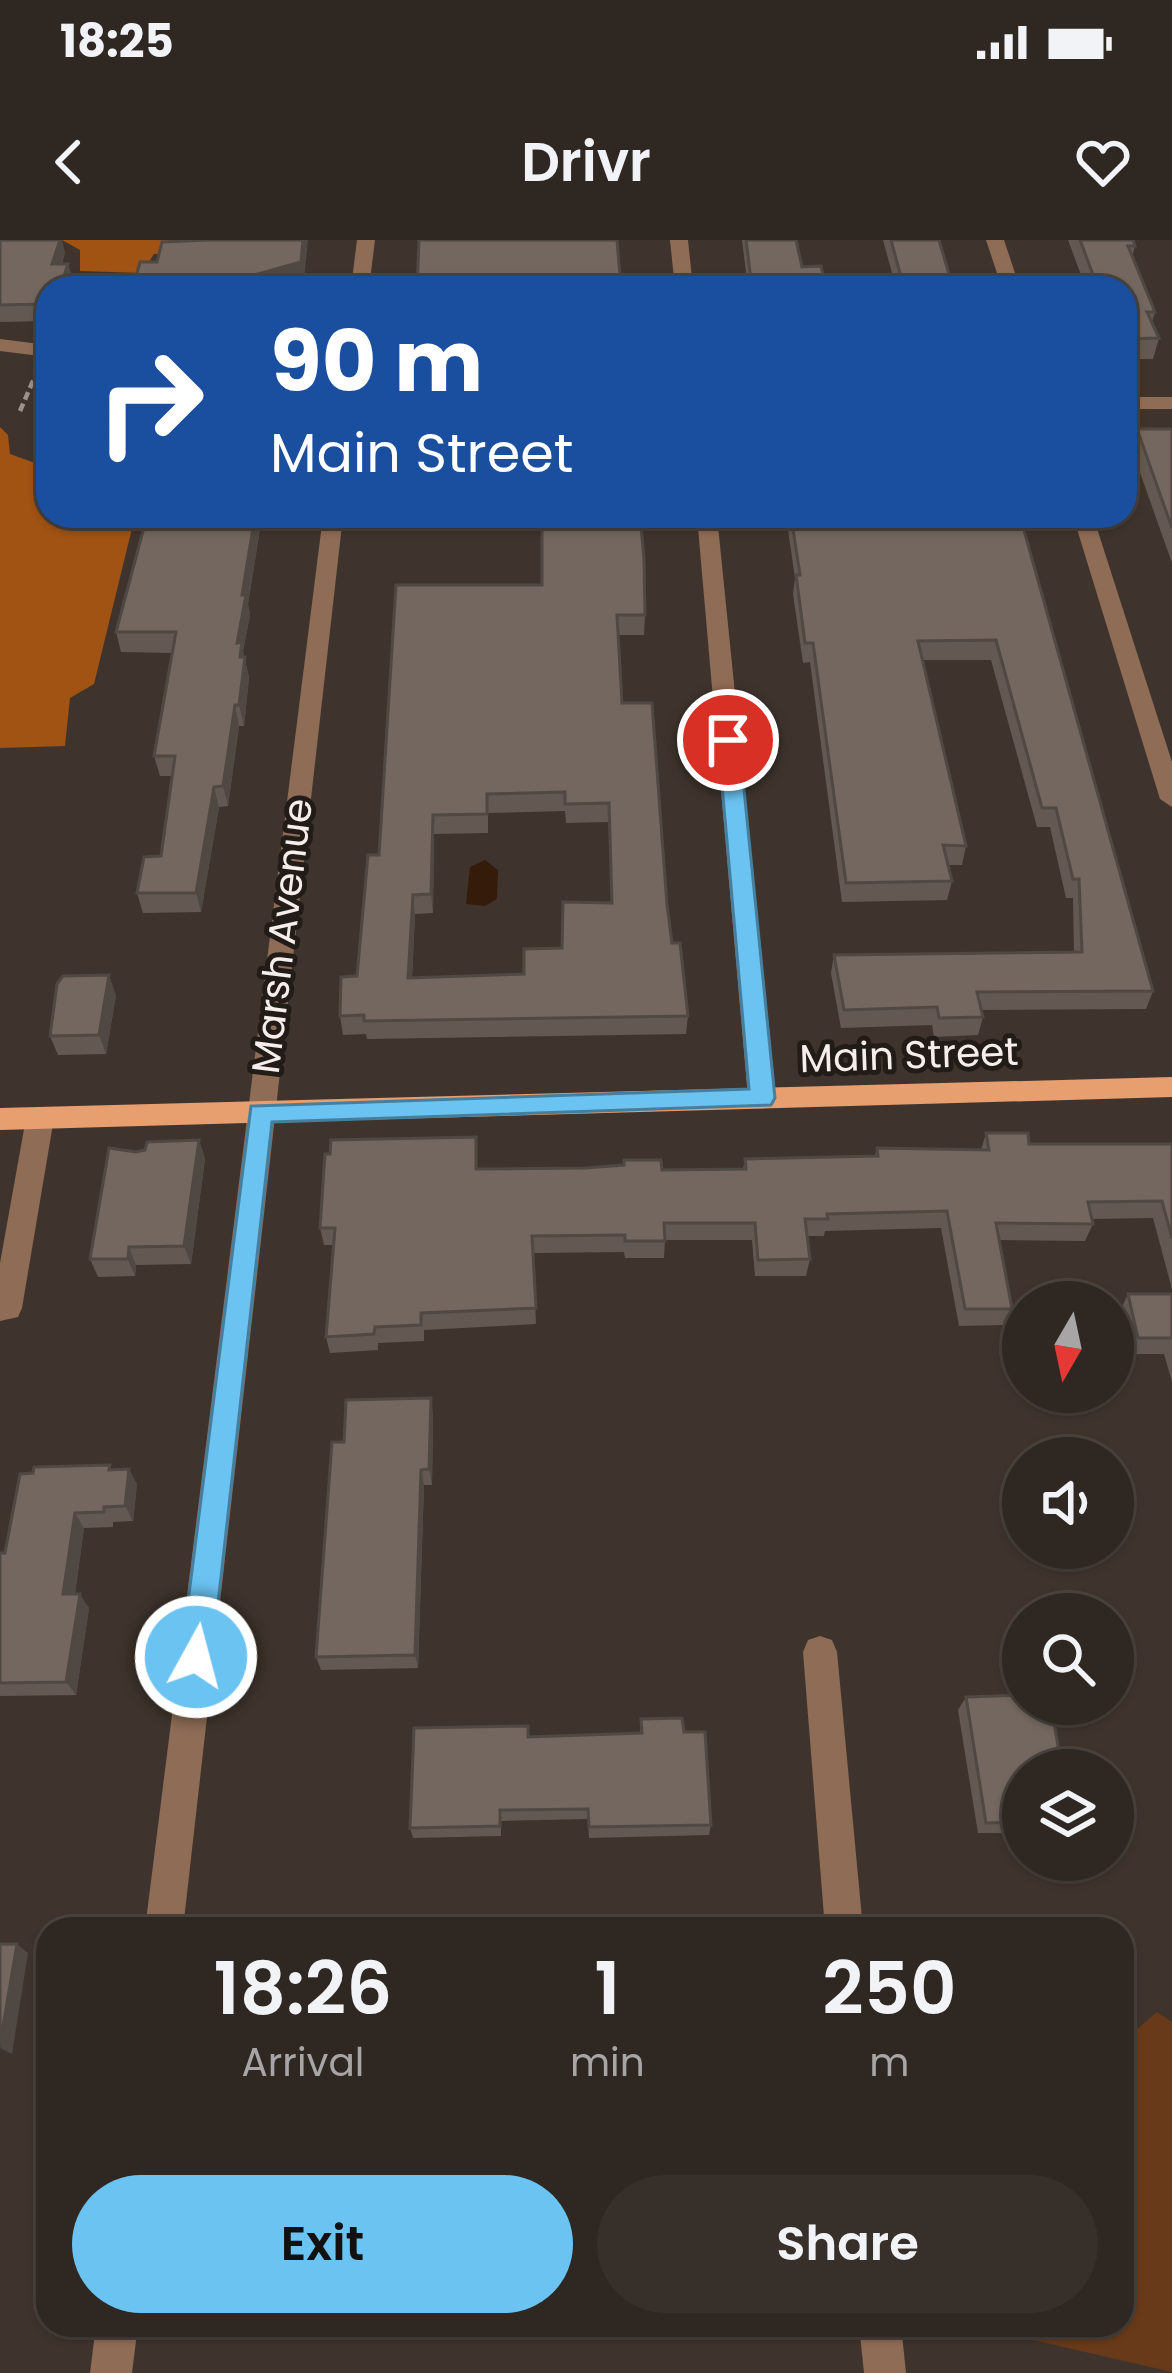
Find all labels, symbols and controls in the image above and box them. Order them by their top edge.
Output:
text: 18:25 [60,10,174,73]
text: Drivr [521,124,651,200]
icon: back [36,129,102,195]
icon: heart [1070,129,1136,195]
text: 90 m [270,303,483,420]
icon: right [72,324,228,480]
text: Main Street [270,415,573,491]
pin [677,689,779,791]
icon: arrive [695,707,761,773]
street label: Marsh Avenue [238,795,326,1077]
street label: Main Street [799,1024,1019,1086]
north arrow [1002,1281,1134,1413]
map controls [1002,1281,1134,1881]
button: sound [1002,1437,1134,1569]
button: search [1002,1593,1134,1725]
position arrow [133,1594,259,1720]
button: layers [1002,1749,1134,1881]
text: 18:26 [214,1938,392,2039]
text: 1 [594,1938,620,2039]
text: 250 [822,1938,956,2039]
text: Arrival [242,2035,364,2090]
text: min [570,2035,645,2090]
text: m [869,2035,909,2090]
button: Exit [72,2175,573,2313]
button: Share [597,2175,1098,2313]

